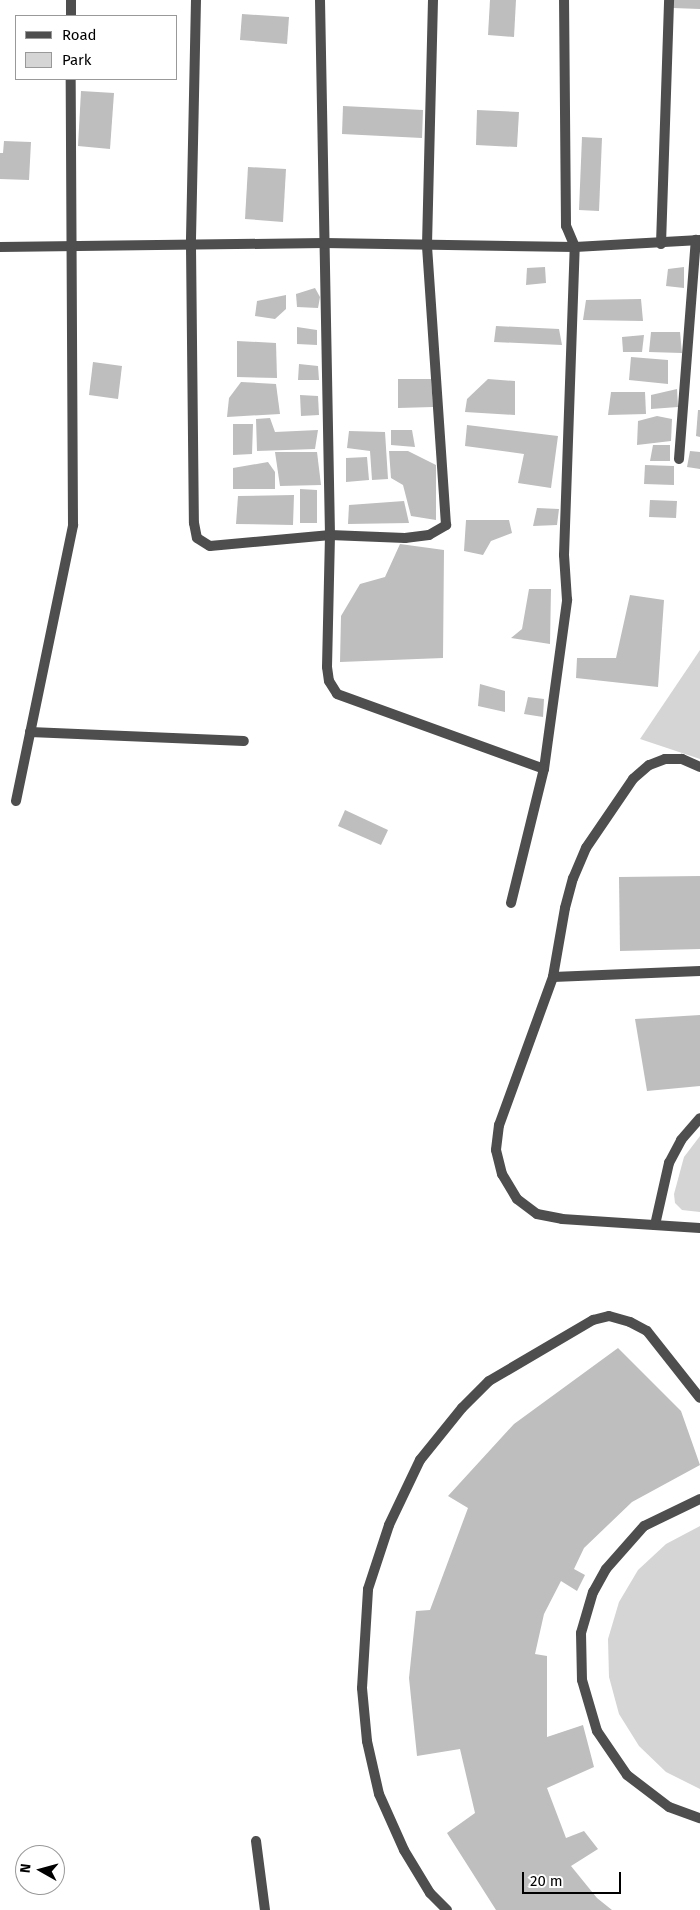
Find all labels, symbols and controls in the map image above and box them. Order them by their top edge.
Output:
legend [15,15,178,80]
text: Road [62,26,97,44]
text: Park [62,51,92,69]
north arrow [15,1845,65,1895]
scale bar [525,1862,624,1894]
text: N [17,1863,35,1874]
text: 20 m [530,1872,563,1890]

